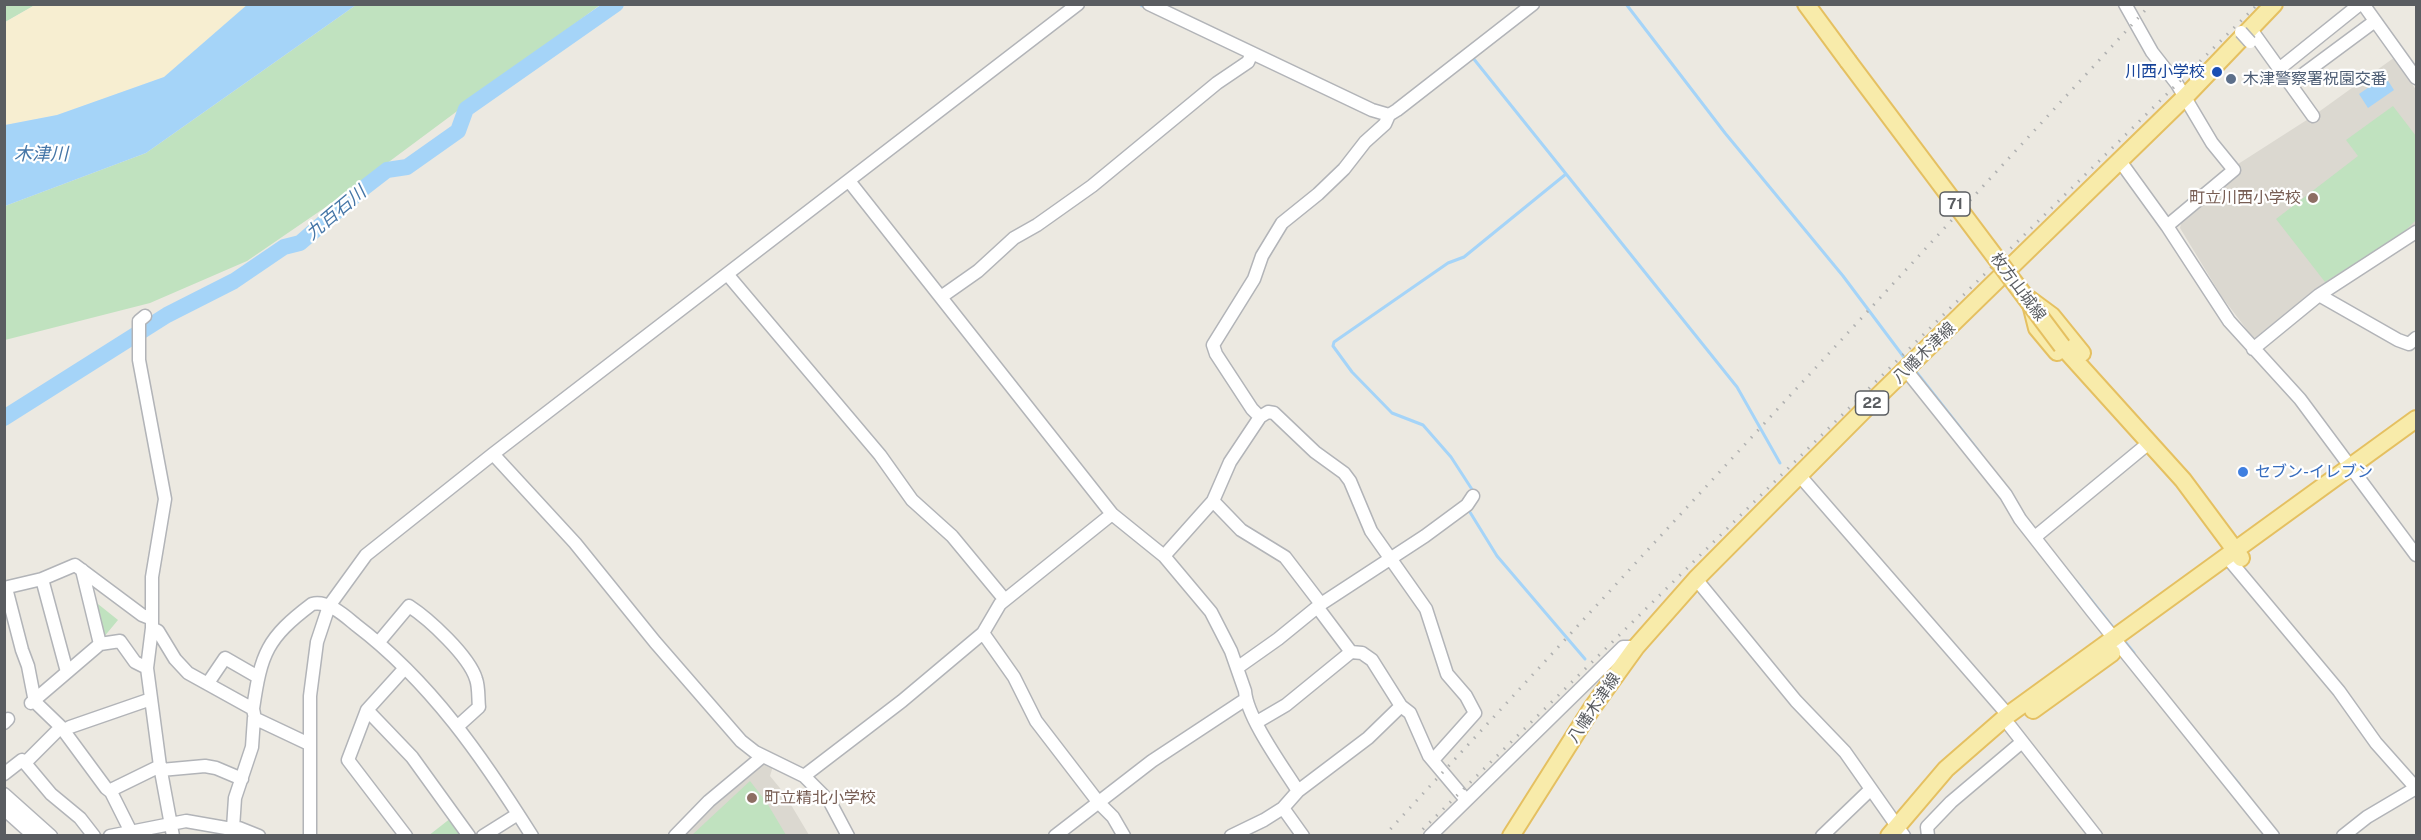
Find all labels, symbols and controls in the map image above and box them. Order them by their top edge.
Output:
place label: 川西小学校 [2125,62,2205,82]
marker: 川西小学校 [2210,65,2224,79]
place label: 木津警察署祝園交番 [2243,69,2387,89]
marker: 木津警察署祝園交番 [2224,72,2238,86]
water label: 木津川 [14,143,68,165]
water label: 九百石川 [301,182,371,244]
place label: 町立川西小学校 [2189,188,2301,208]
marker: 町立川西小学校 [2306,191,2320,205]
road number: 71 [1940,192,1970,216]
street label: 枚方山城線 [1986,249,2050,325]
street label: 八幡木津線 [1889,318,1959,388]
road number: 22 [1856,391,1888,415]
place label: セブン-イレブン [2255,462,2373,482]
marker: セブン-イレブン [2236,465,2250,479]
street label: 八幡木津線 [1564,669,1624,747]
place label: 町立精北小学校 [764,788,876,808]
marker: 町立精北小学校 [745,791,759,805]

